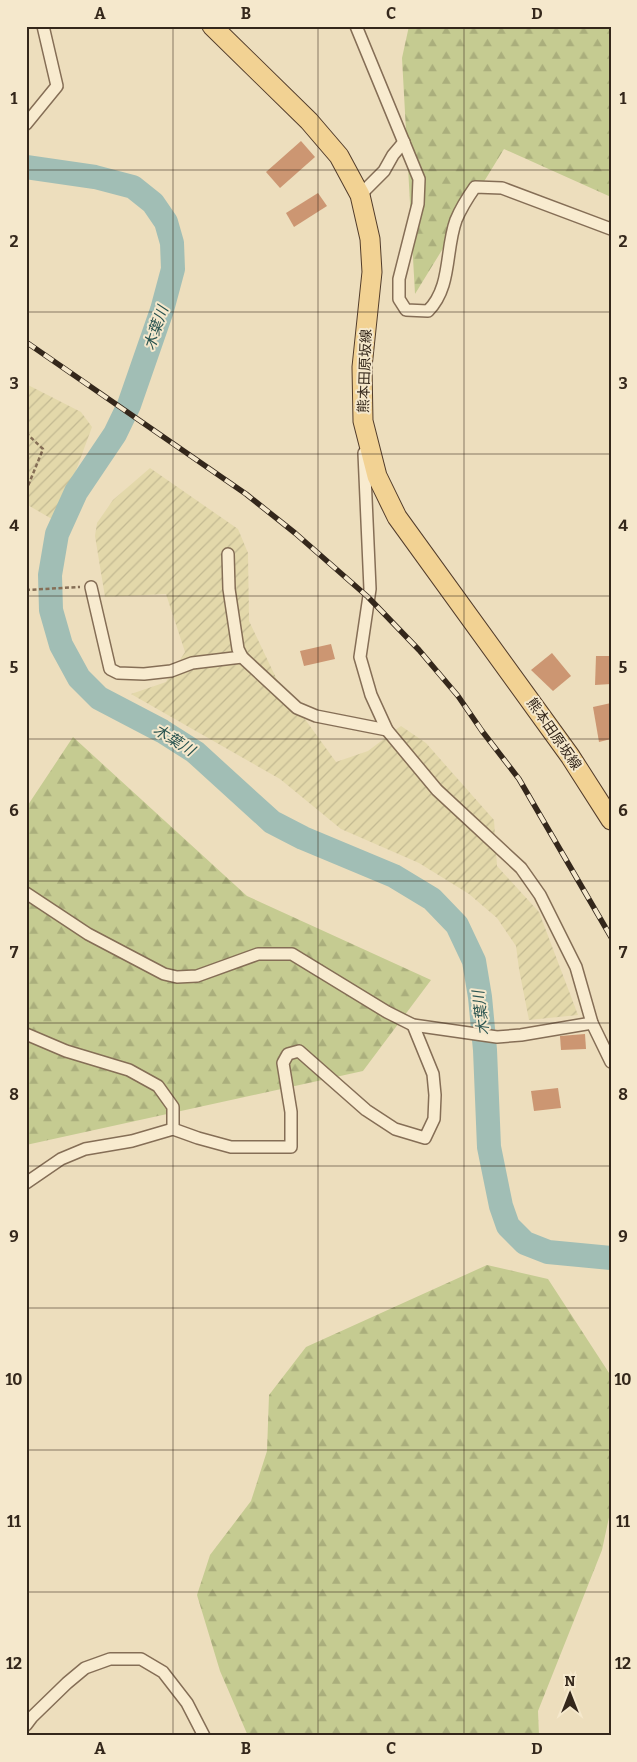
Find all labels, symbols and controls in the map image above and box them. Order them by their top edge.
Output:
text: A [94,4,106,23]
text: B [241,4,251,23]
text: C [386,4,396,23]
text: D [531,4,543,23]
text: 1 [11,89,18,108]
text: 1 [620,89,627,108]
text: 2 [9,232,19,251]
text: 2 [618,232,628,251]
water label: 木葉川 [140,302,172,352]
street label: 熊本田原坂線 [355,329,375,413]
text: 3 [9,374,19,393]
text: 3 [618,374,628,393]
text: 4 [9,516,19,535]
text: 4 [618,516,628,535]
text: 5 [10,658,19,677]
text: 5 [619,658,628,677]
street label: 熊本田原坂線 [523,695,585,773]
water label: 木葉川 [150,720,200,761]
text: 6 [9,801,19,820]
text: 6 [618,801,628,820]
text: 7 [10,943,19,962]
text: 7 [619,943,628,962]
water label: 木葉川 [469,988,493,1036]
text: 8 [9,1085,19,1104]
text: 8 [618,1085,628,1104]
text: 9 [9,1227,19,1246]
text: 9 [618,1227,628,1246]
text: 10 [5,1370,23,1389]
text: 10 [614,1370,632,1389]
text: 11 [7,1512,21,1531]
text: 11 [616,1512,630,1531]
text: 12 [6,1654,22,1673]
text: 12 [615,1654,631,1673]
north arrow [544,1670,594,1720]
text: N [565,1673,576,1690]
text: A [94,1739,106,1758]
text: B [241,1739,251,1758]
text: C [386,1739,396,1758]
text: D [531,1739,543,1758]

